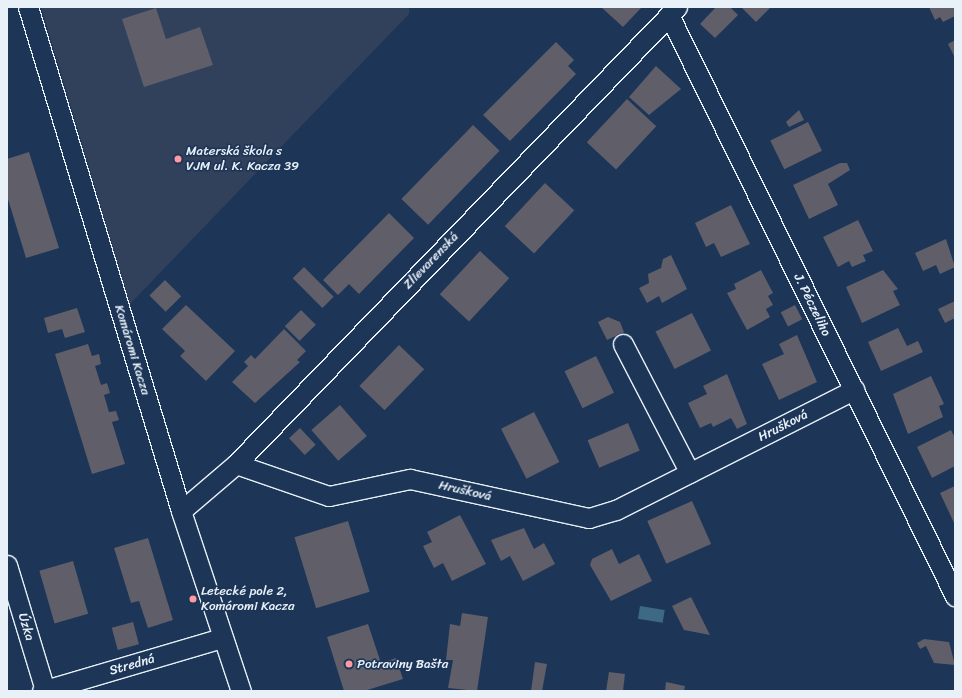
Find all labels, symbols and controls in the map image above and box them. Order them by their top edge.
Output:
place label: Materská škola s VJM ul. K. Kacza 39 [186,144,299,175]
marker: Materská škola s VJM ul. K. Kacza 39 [173,154,183,164]
street label: Zlievarenská [400,229,462,293]
street label: J. Péczeliho [790,271,834,339]
street label: Komáromi Kacza [111,303,153,397]
street label: Hrušková [756,407,810,445]
street label: Hrušková [437,477,493,505]
place label: Letecké pole 2, Komáromi Kacza [201,584,295,615]
marker: Letecké pole 2, Komáromi Kacza [188,594,198,604]
street label: Úzka [14,611,38,643]
street label: Stredná [108,651,156,679]
place label: Potraviny Bašta [357,656,449,672]
marker: Potraviny Bašta [344,659,354,669]

